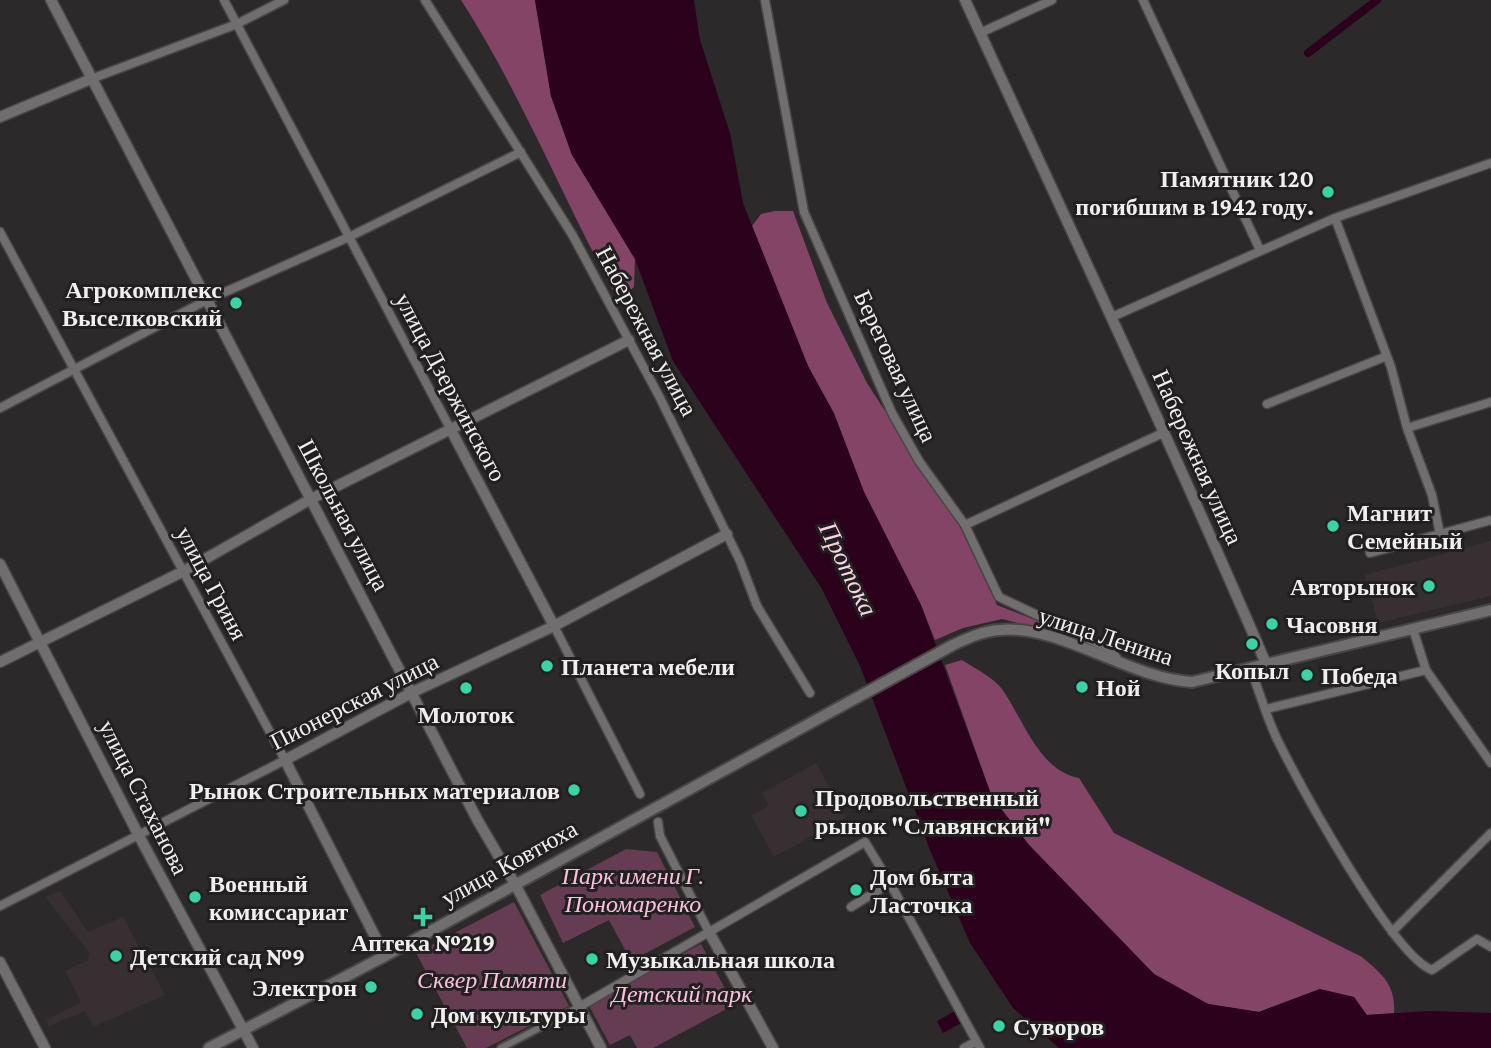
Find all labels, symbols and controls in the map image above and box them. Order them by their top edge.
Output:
place label: Памятник 120 погибшим в 1942 году. [1075,165,1314,220]
marker: Памятник 120 погибшим в 1942 году. [1320,184,1336,200]
street label: Набережная улица [591,242,703,421]
place label: Агрокомплекс Выселковский [62,276,222,331]
street label: Береговая улица [849,286,943,447]
street label: улица Дзержинского [390,288,512,486]
marker: Агрокомплекс Выселковский [228,295,244,311]
street label: Набережная улица [1147,366,1249,549]
street label: Школьная улица [293,435,395,596]
place label: Магнит Семейный [1347,499,1463,554]
water label: Протока [812,516,883,621]
marker: Магнит Семейный [1325,518,1341,534]
street label: улица Гриня [171,522,253,644]
place label: Авторынок [1290,573,1415,600]
marker: Авторынок [1421,578,1437,594]
street label: улица Ленина [1035,602,1177,671]
place label: Часовня [1286,611,1377,638]
marker: Часовня [1264,616,1280,632]
marker: Копыл [1244,636,1260,652]
street label: Пионерская улица [265,647,443,755]
place label: Планета мебели [561,653,735,680]
place label: Копыл [1215,657,1289,684]
marker: Планета мебели [539,658,555,674]
place label: Победа [1321,662,1398,689]
marker: Победа [1299,667,1315,683]
place label: Ной [1096,674,1141,701]
marker: Ной [1074,679,1090,695]
marker: Молоток [458,680,474,696]
place label: Молоток [418,701,514,728]
street label: улица Стаханова [93,715,195,879]
place label: Рынок Строительных материалов [189,777,560,804]
marker: Рынок Строительных материалов [566,782,582,798]
place label: Продовольственный рынок "Славянский" [815,784,1051,839]
marker: Продовольственный рынок "Славянский" [793,803,809,819]
street label: улица Ковтюха [436,814,582,911]
park label: Парк имени Г. Пономаренко [561,862,704,917]
place label: Дом быта Ласточка [870,863,974,918]
place label: Военный комиссариат [209,870,348,925]
marker: Дом быта Ласточка [848,882,864,898]
marker: Военный комиссариат [187,889,203,905]
marker: Аптека №219 [415,909,431,925]
place label: Аптека №219 [351,929,495,956]
place label: Детский сад №9 [130,943,305,970]
place label: Музыкальная школа [606,946,835,973]
marker: Детский сад №9 [108,948,124,964]
marker: Музыкальная школа [584,951,600,967]
park label: Сквер Памяти [417,966,567,993]
place label: Электрон [252,974,357,1001]
marker: Электрон [363,979,379,995]
park label: Детский парк [610,980,753,1007]
place label: Дом культуры [431,1001,586,1028]
marker: Дом культуры [409,1006,425,1022]
place label: Суворов [1013,1013,1104,1040]
marker: Суворов [991,1018,1007,1034]

